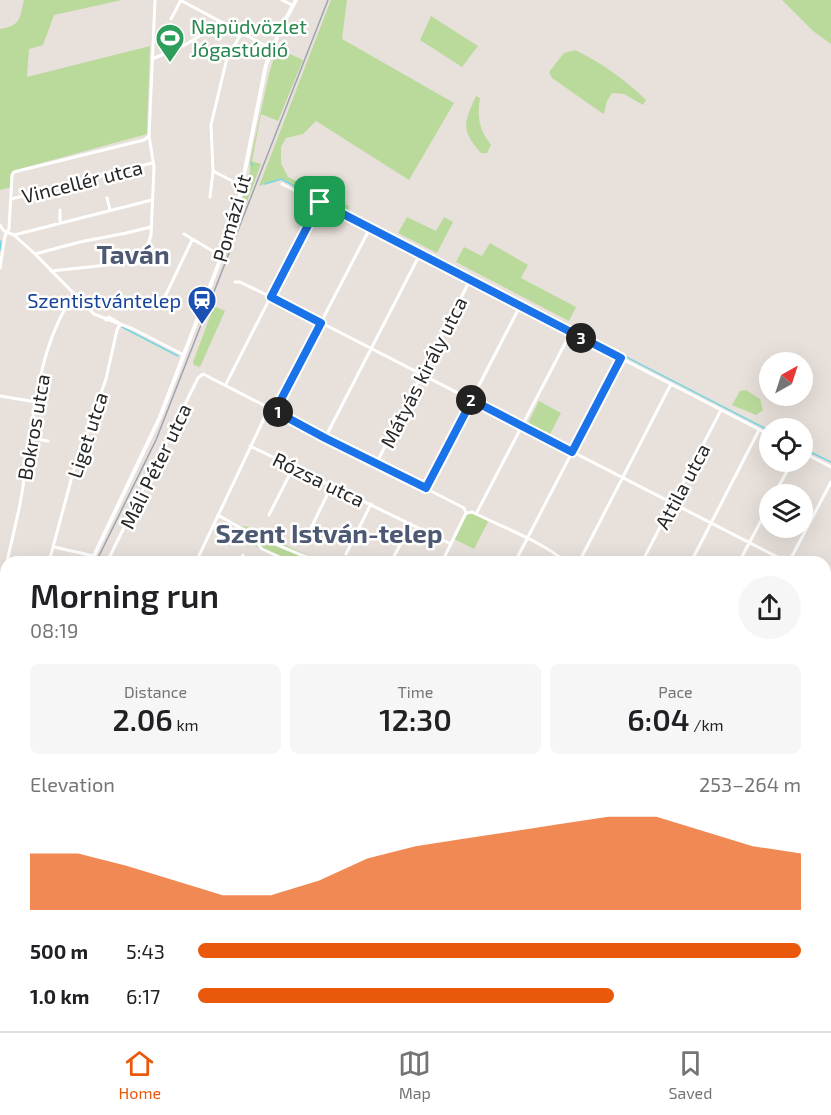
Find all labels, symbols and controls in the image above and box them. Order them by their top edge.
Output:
place label: Napüdvözlet Jógastúdió [191,14,307,61]
sports icon: Napüdvözlet Jógastúdió [154,22,186,64]
street label: Vincellér utca [19,154,145,208]
street label: Pomázi út [207,171,255,265]
pin [294,176,345,227]
icon: arrive [303,185,336,218]
district label: Taván [96,238,170,269]
station icon: Szentistvántelep [186,284,218,326]
place label: Szentistvántelep [27,288,181,312]
street label: Mátyás király utca [375,292,471,452]
pin: 3 [566,323,596,353]
text: 3 [576,328,586,347]
north arrow [759,352,813,406]
map controls [759,352,813,538]
street label: Bokros utca [12,372,54,482]
pin: 2 [456,385,486,415]
street label: Liget utca [62,389,112,481]
text: 2 [466,390,476,409]
pin: 1 [263,397,293,427]
street label: Máli Péter utca [114,399,196,533]
text: 1 [275,402,281,421]
button: locate [759,418,813,472]
street label: Attila utca [649,439,715,533]
street label: Rózsa utca [269,446,369,512]
button: layers [759,484,813,538]
district label: Szent István-telep [215,517,443,548]
text: Morning run [30,575,219,615]
button: share [738,576,801,639]
text: 08:19 [30,618,78,642]
text: Distance [124,682,187,701]
text: Time [398,682,433,701]
text: Pace [658,682,693,701]
text: 2.06 [112,701,173,737]
text: 12:30 [379,701,452,737]
text: 6:04 [627,701,690,737]
text: km [173,715,199,734]
text: /km [690,715,724,734]
text: Elevation [30,772,115,796]
text: 253–264 m [699,772,801,796]
text: 500 m [30,939,88,963]
text: 5:43 [126,939,165,963]
text: 1.0 km [30,984,89,1008]
text: 6:17 [126,984,160,1008]
tab: Home [119,1047,161,1102]
tab: Map [398,1047,431,1102]
tab: Saved [668,1047,712,1102]

